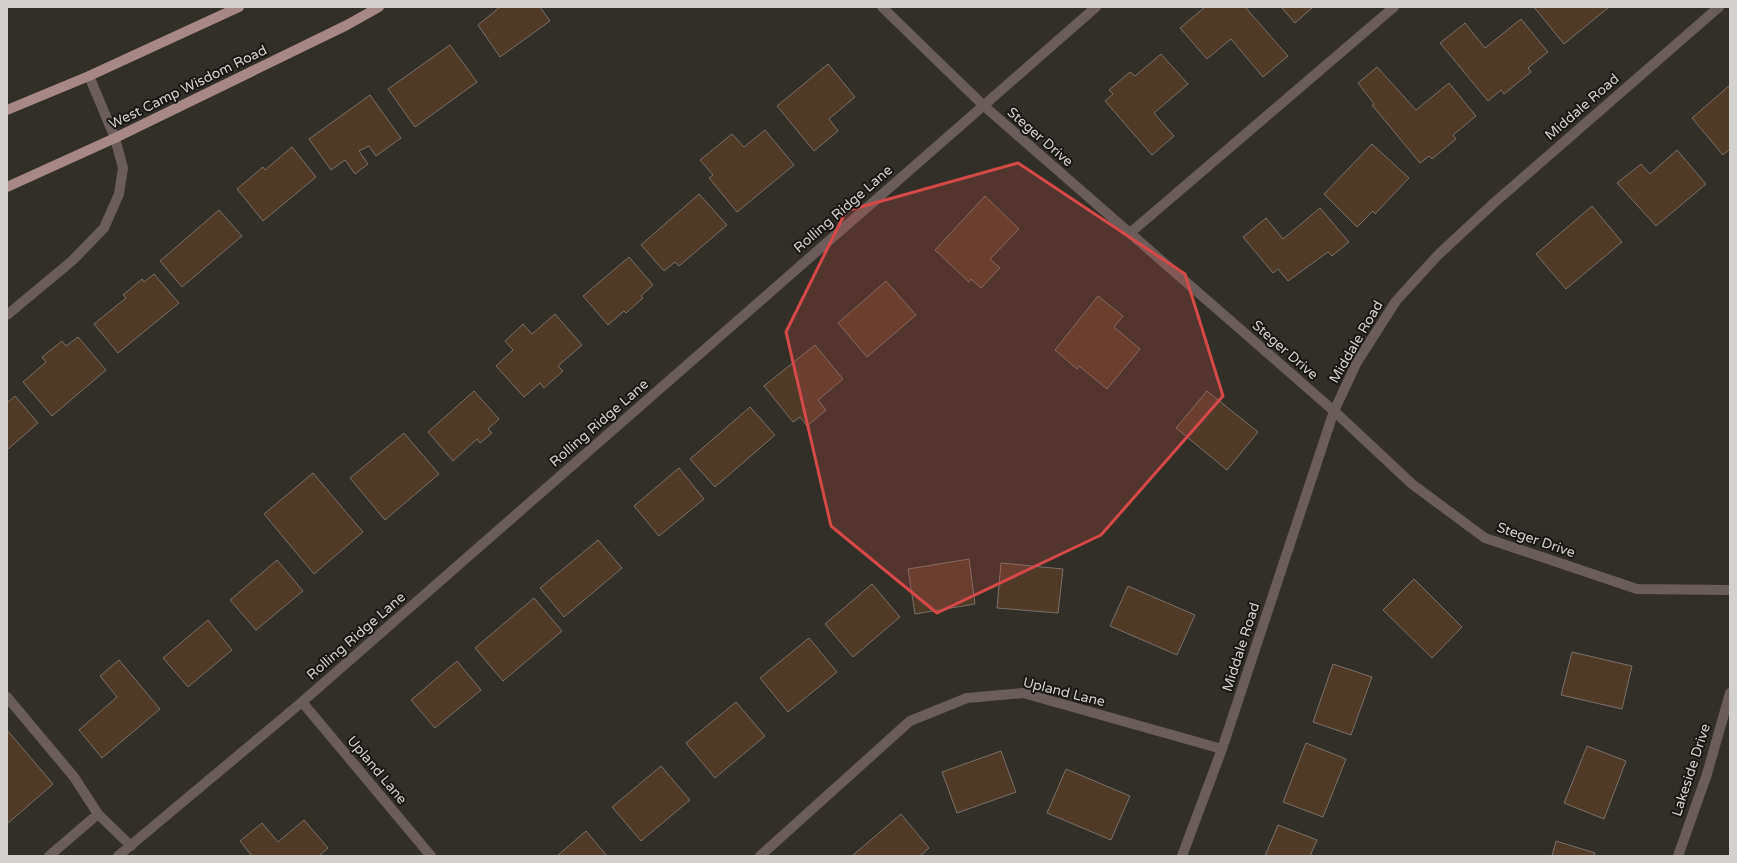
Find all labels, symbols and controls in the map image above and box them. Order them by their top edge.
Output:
street label: West Camp Wisdom Road [106,41,270,133]
street label: Middale Road [1541,70,1623,144]
street label: Steger Drive [1004,104,1076,170]
street label: Rolling Ridge Lane [790,162,896,256]
street label: Middale Road [1325,298,1387,386]
street label: Steger Drive [1249,317,1321,383]
street label: Rolling Ridge Lane [546,376,652,470]
street label: Steger Drive [1495,519,1577,561]
street label: Rolling Ridge Lane [303,589,409,683]
street label: Middale Road [1219,600,1263,694]
street label: Upland Lane [1021,674,1107,710]
street label: Lakeside Drive [1668,721,1714,818]
street label: Upland Lane [344,732,411,808]

